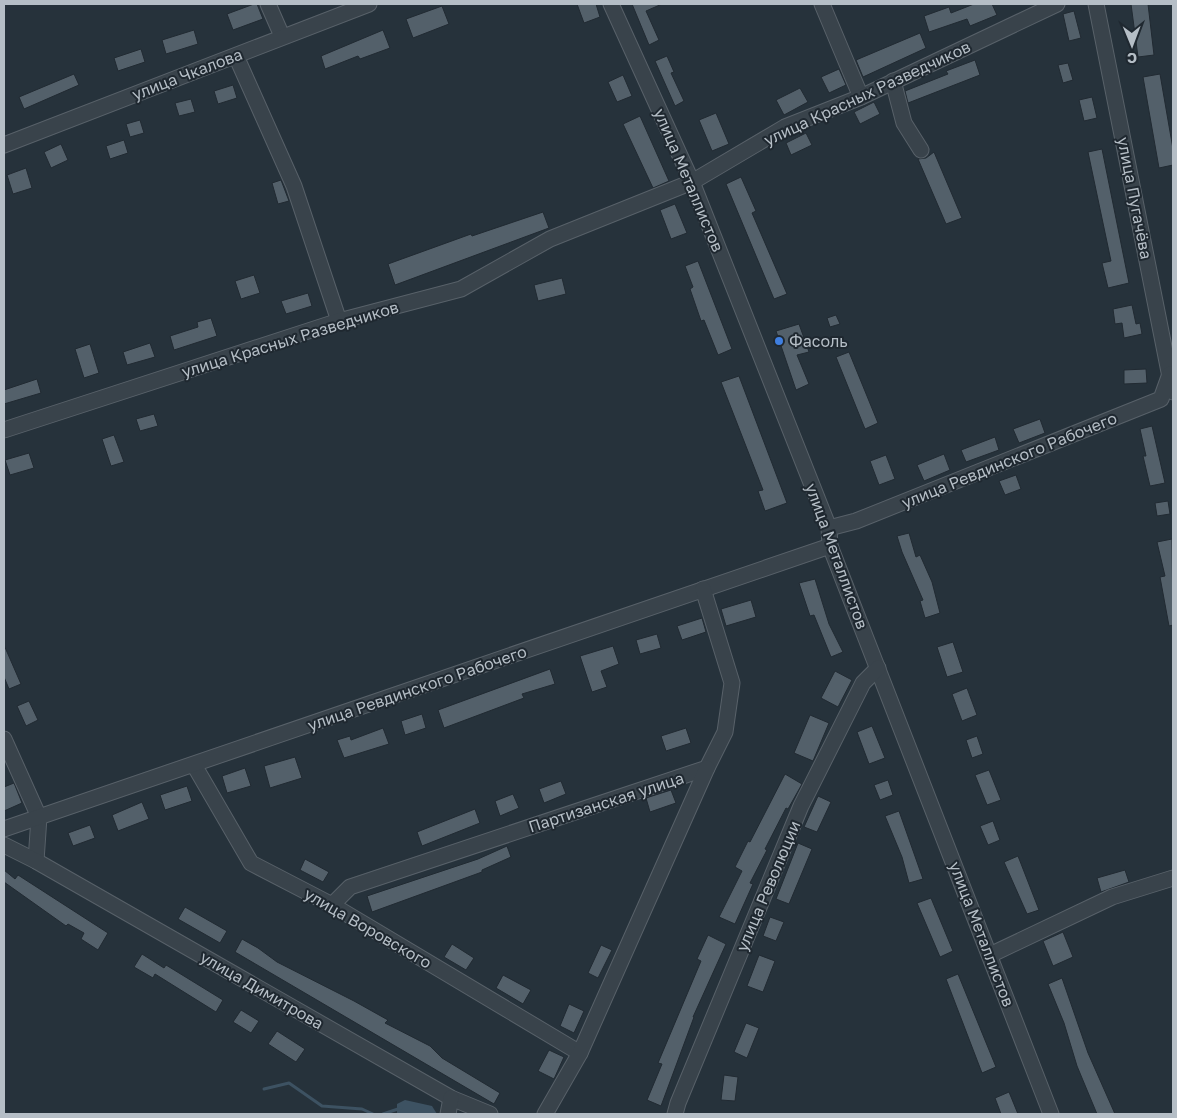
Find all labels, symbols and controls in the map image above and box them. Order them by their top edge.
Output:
north arrow [1107,20,1157,70]
street label: улица Красных Разведчиков [761,36,973,150]
street label: улица Чкалова [129,44,245,104]
text: С [1127,50,1137,67]
street label: улица Металлистов [650,105,728,255]
street label: улица Пугачёва [1113,135,1157,261]
street label: улица Красных Разведчиков [179,296,401,382]
place label: Фасоль [789,331,848,351]
marker: Фасоль [773,335,785,347]
street label: улица Ревдинского Рабочего [898,408,1120,512]
street label: улица Металлистов [801,480,873,632]
street label: улица Ревдинского Рабочего [305,641,529,735]
street label: Партизанская улица [526,767,686,837]
street label: улица Революции [731,818,805,954]
street label: улица Металлистов [945,859,1019,1009]
street label: улица Воровского [301,883,435,973]
street label: улица Димитрова [197,947,327,1033]

